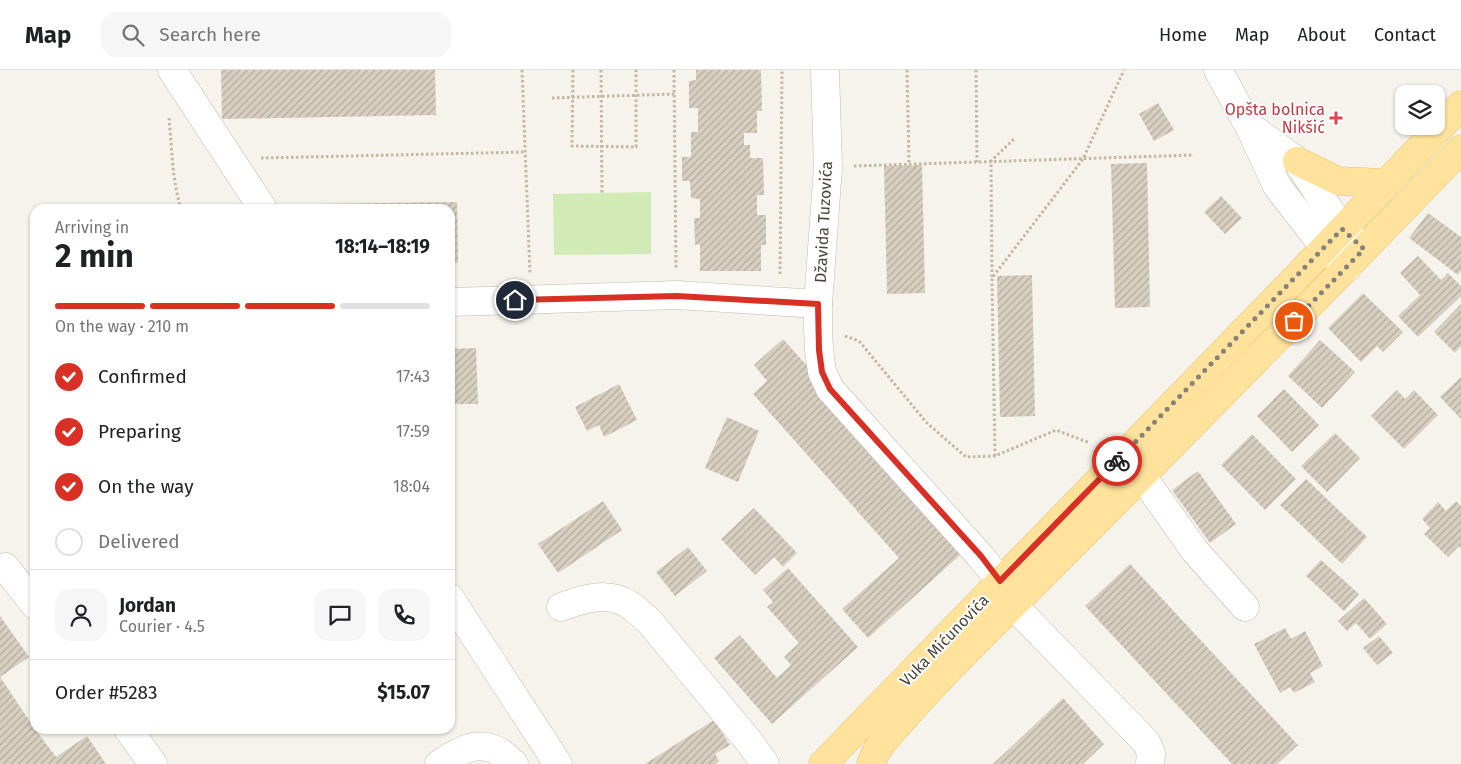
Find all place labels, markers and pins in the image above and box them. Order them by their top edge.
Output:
place label: Opšta bolnica Nikšić [1225,100,1325,137]
marker: Opšta bolnica Nikšić [1329,111,1343,125]
pin [494,279,536,321]
pin [1273,300,1315,342]

